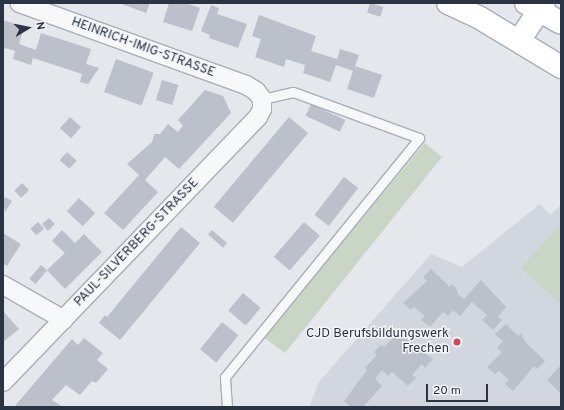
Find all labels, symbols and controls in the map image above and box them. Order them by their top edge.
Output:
north arrow [8,8,48,48]
street label: HEINRICH-IMIG-STRASSE [69,15,217,81]
text: N [32,21,47,31]
street label: PAUL-SILVERBERG-STRASSE [72,176,202,310]
place label: CJD Berufsbildungswerk Frechen [306,327,449,358]
marker: CJD Berufsbildungswerk Frechen [452,337,462,347]
scale bar [428,376,490,402]
text: 20 m [433,383,461,399]

